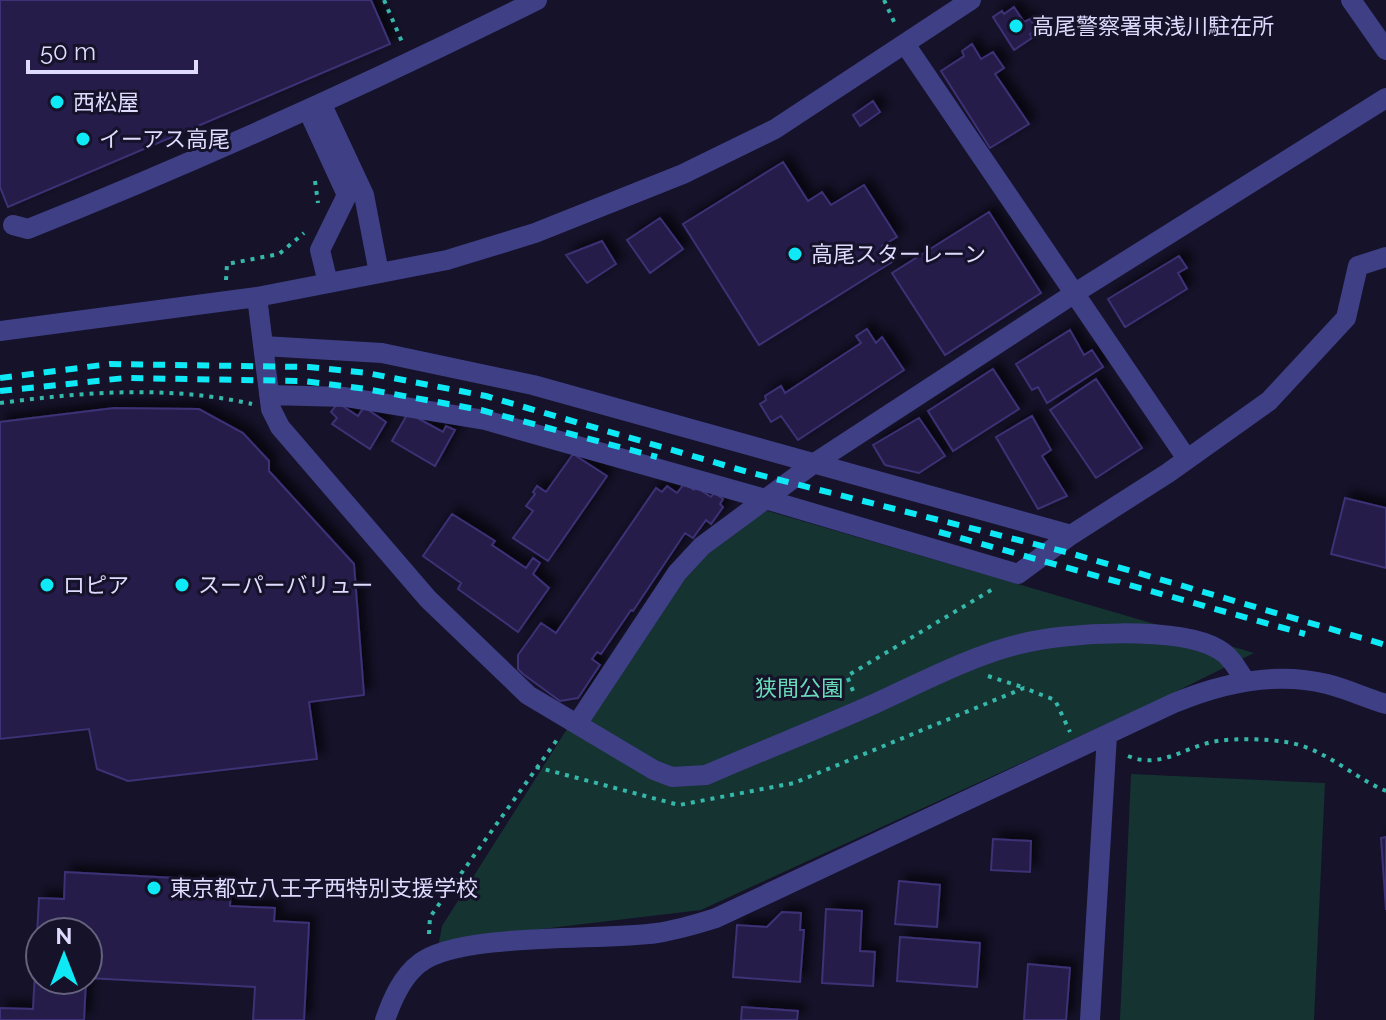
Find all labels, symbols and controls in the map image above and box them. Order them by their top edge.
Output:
place label: 高尾警察署東浅川駐在所 [1032,13,1274,39]
marker: 高尾警察署東浅川駐在所 [1007,17,1025,35]
scale bar [28,24,196,74]
text: 50 m [40,37,96,66]
place label: 西松屋 [73,89,139,115]
marker: 西松屋 [48,93,66,111]
place label: イーアス高尾 [99,126,230,152]
marker: イーアス高尾 [74,130,92,148]
place label: 高尾スターレーン [811,241,986,267]
marker: 高尾スターレーン [786,245,804,263]
place label: ロピア [63,572,129,598]
place label: スーパーバリュー [198,572,374,598]
marker: ロピア [38,576,56,594]
marker: スーパーバリュー [173,576,191,594]
park label: 狭間公園 [755,675,843,701]
place label: 東京都立八王子西特別支援学校 [170,875,478,901]
marker: 東京都立八王子西特別支援学校 [145,879,163,897]
north arrow [24,916,104,996]
text: N [56,923,72,949]

